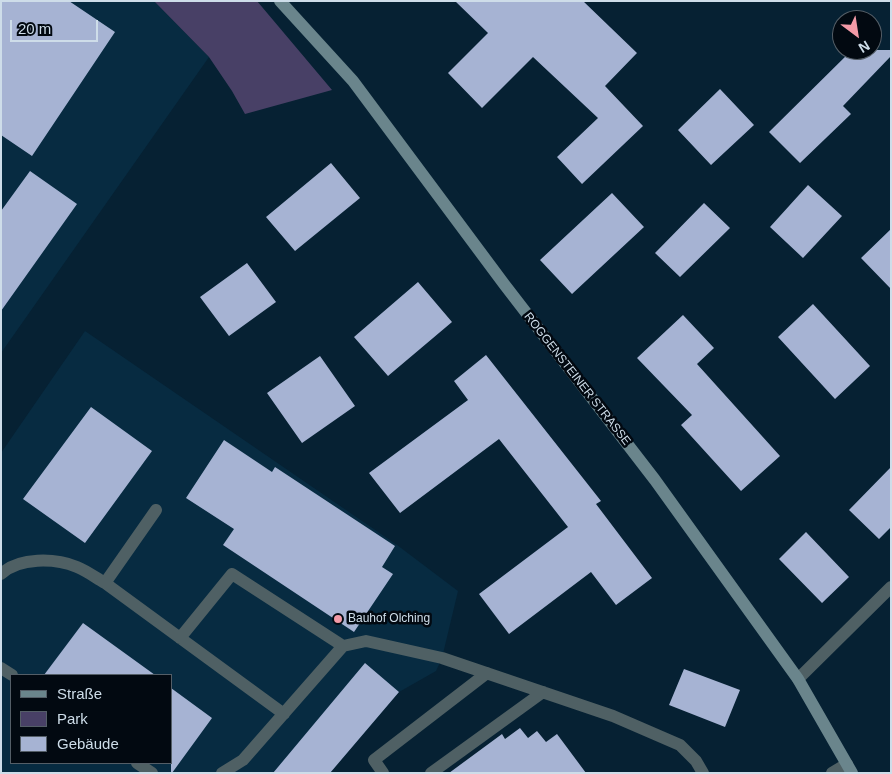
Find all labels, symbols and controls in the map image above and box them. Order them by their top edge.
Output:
scale bar [12,10,100,42]
north arrow [832,10,882,60]
text: 20 m [18,20,51,37]
text: N [856,38,873,56]
street label: ROGGENSTEINER STRASSE [521,310,633,448]
place label: Bauhof Olching [348,612,430,626]
marker: Bauhof Olching [332,613,344,625]
legend [10,674,172,764]
text: Straße [57,685,102,702]
text: Park [57,710,88,727]
text: Gebäude [57,735,119,752]

